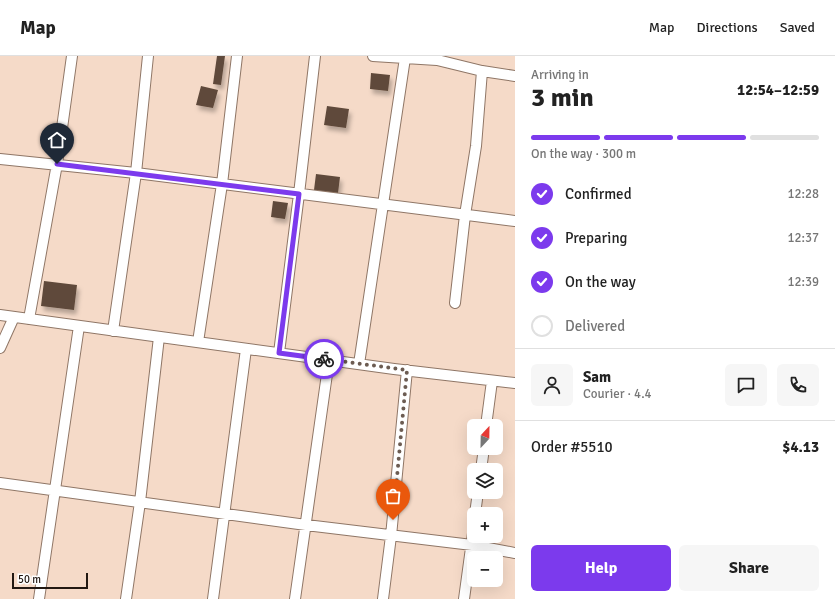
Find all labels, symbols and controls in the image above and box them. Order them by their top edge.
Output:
text: Map [20,16,56,40]
text: Map [649,19,675,36]
text: Directions [697,19,758,36]
text: Saved [780,19,815,36]
text: Arriving in [531,67,589,83]
text: 12:54–12:59 [737,81,819,99]
text: 3 min [531,82,594,114]
pin [40,123,74,164]
icon: home [46,129,68,151]
text: On the way · 300 m [531,146,636,162]
icon: check [531,183,553,205]
text: Confirmed [565,185,632,203]
text: 12:28 [787,186,819,202]
icon: check [531,227,553,249]
text: Preparing [565,229,628,247]
text: 12:37 [787,230,819,246]
icon: check [531,271,553,293]
text: On the way [565,273,636,291]
text: 12:39 [787,274,819,290]
text: Delivered [565,317,625,335]
courier [304,339,344,379]
icon: bike [313,348,335,370]
button: person [531,364,573,406]
button: chat [725,364,767,406]
button: phone [777,364,819,406]
text: Sam [583,368,611,386]
text: Courier · 4.4 [583,386,652,402]
north arrow [467,419,503,455]
map controls [467,419,503,587]
text: Order #5510 [531,438,613,456]
text: $4.13 [782,438,819,456]
button: layers [467,463,503,499]
pin [376,479,410,520]
icon: bag [382,485,404,507]
button: + [467,507,503,543]
button: Help [531,545,671,591]
button: Share [679,545,819,591]
button: − [467,551,503,587]
scale bar [12,571,88,590]
text: 50 m [18,573,41,586]

